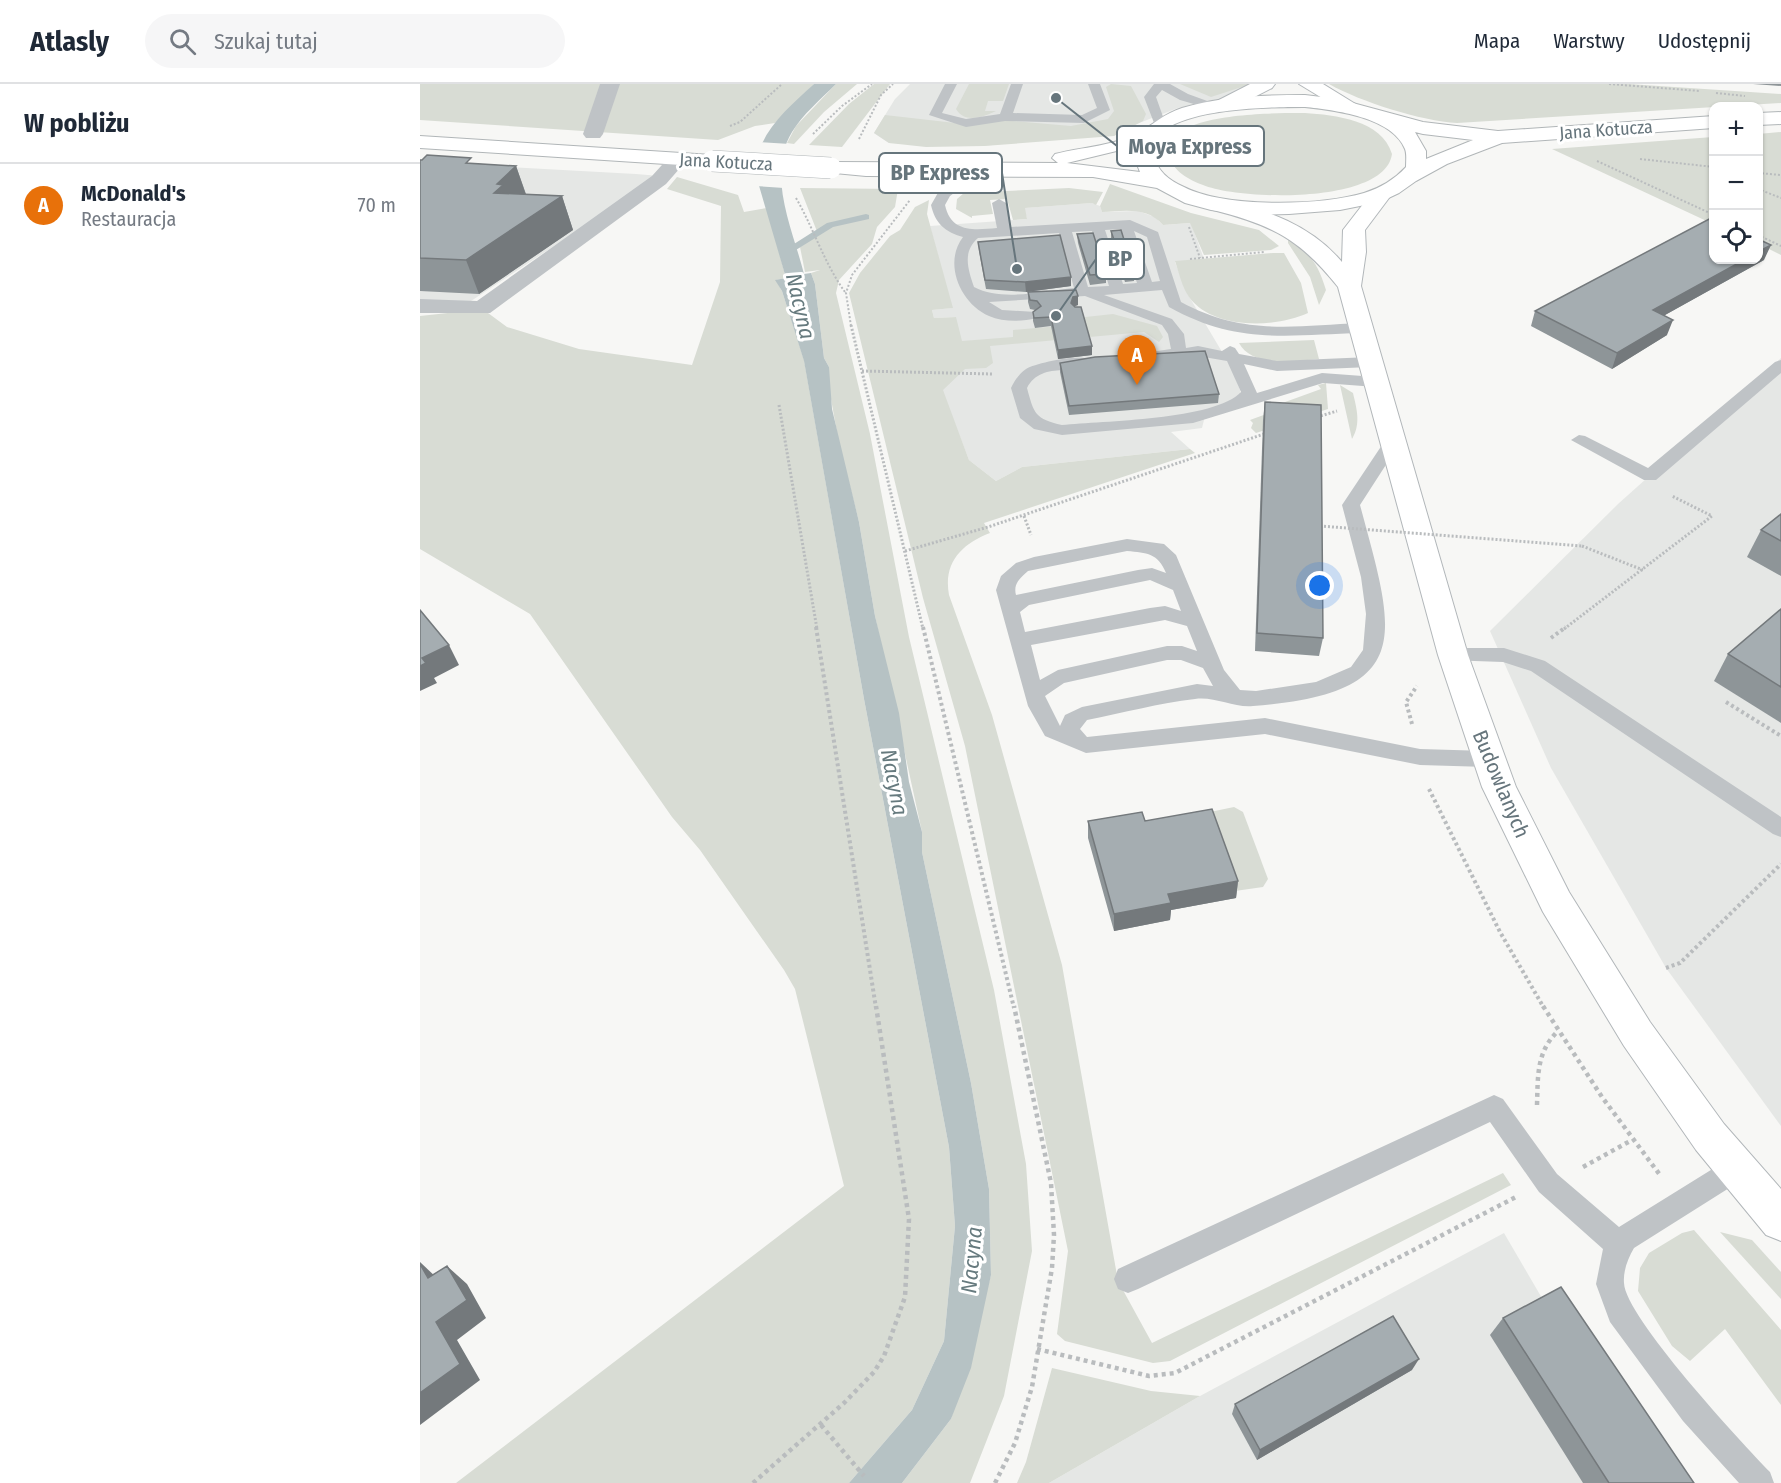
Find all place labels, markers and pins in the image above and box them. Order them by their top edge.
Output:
callout: Moya Express [1117,126,1264,166]
callout: BP Express [879,153,1002,193]
callout: BP [1096,239,1144,279]
pin: A [1118,336,1156,385]

